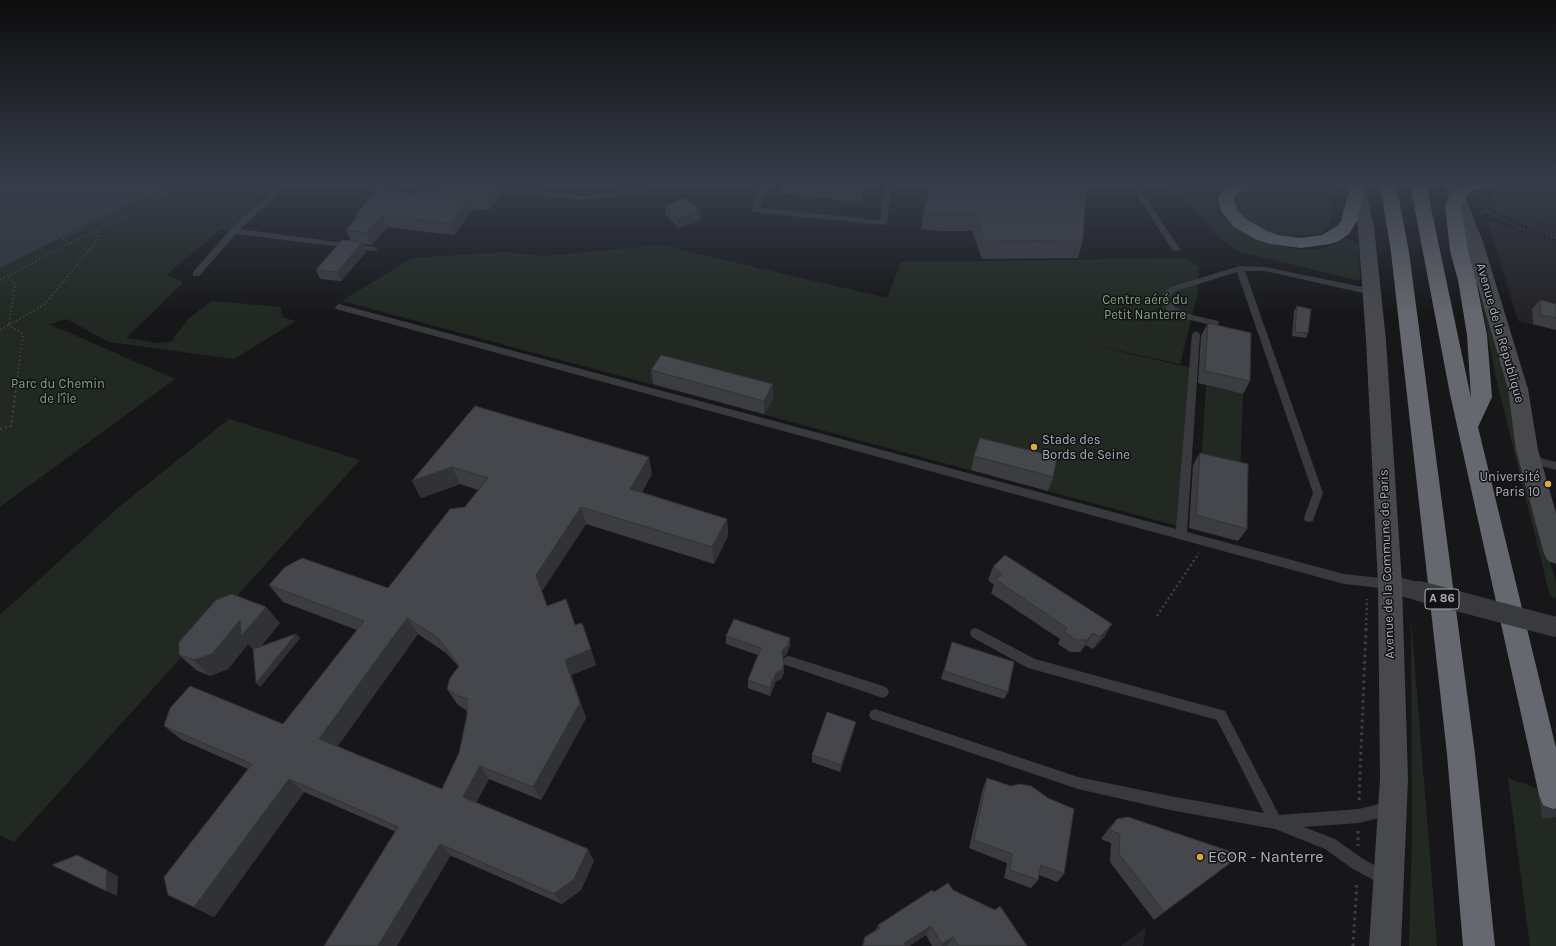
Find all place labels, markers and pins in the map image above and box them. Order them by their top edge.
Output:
place label: Stade des Bords de Seine [1042,432,1130,463]
marker: Stade des Bords de Seine [1029,442,1039,452]
place label: Université Paris 10 [1480,469,1540,500]
marker: Université Paris 10 [1543,479,1553,489]
place label: ECOR - Nanterre [1208,847,1324,867]
marker: ECOR - Nanterre [1195,852,1205,862]

